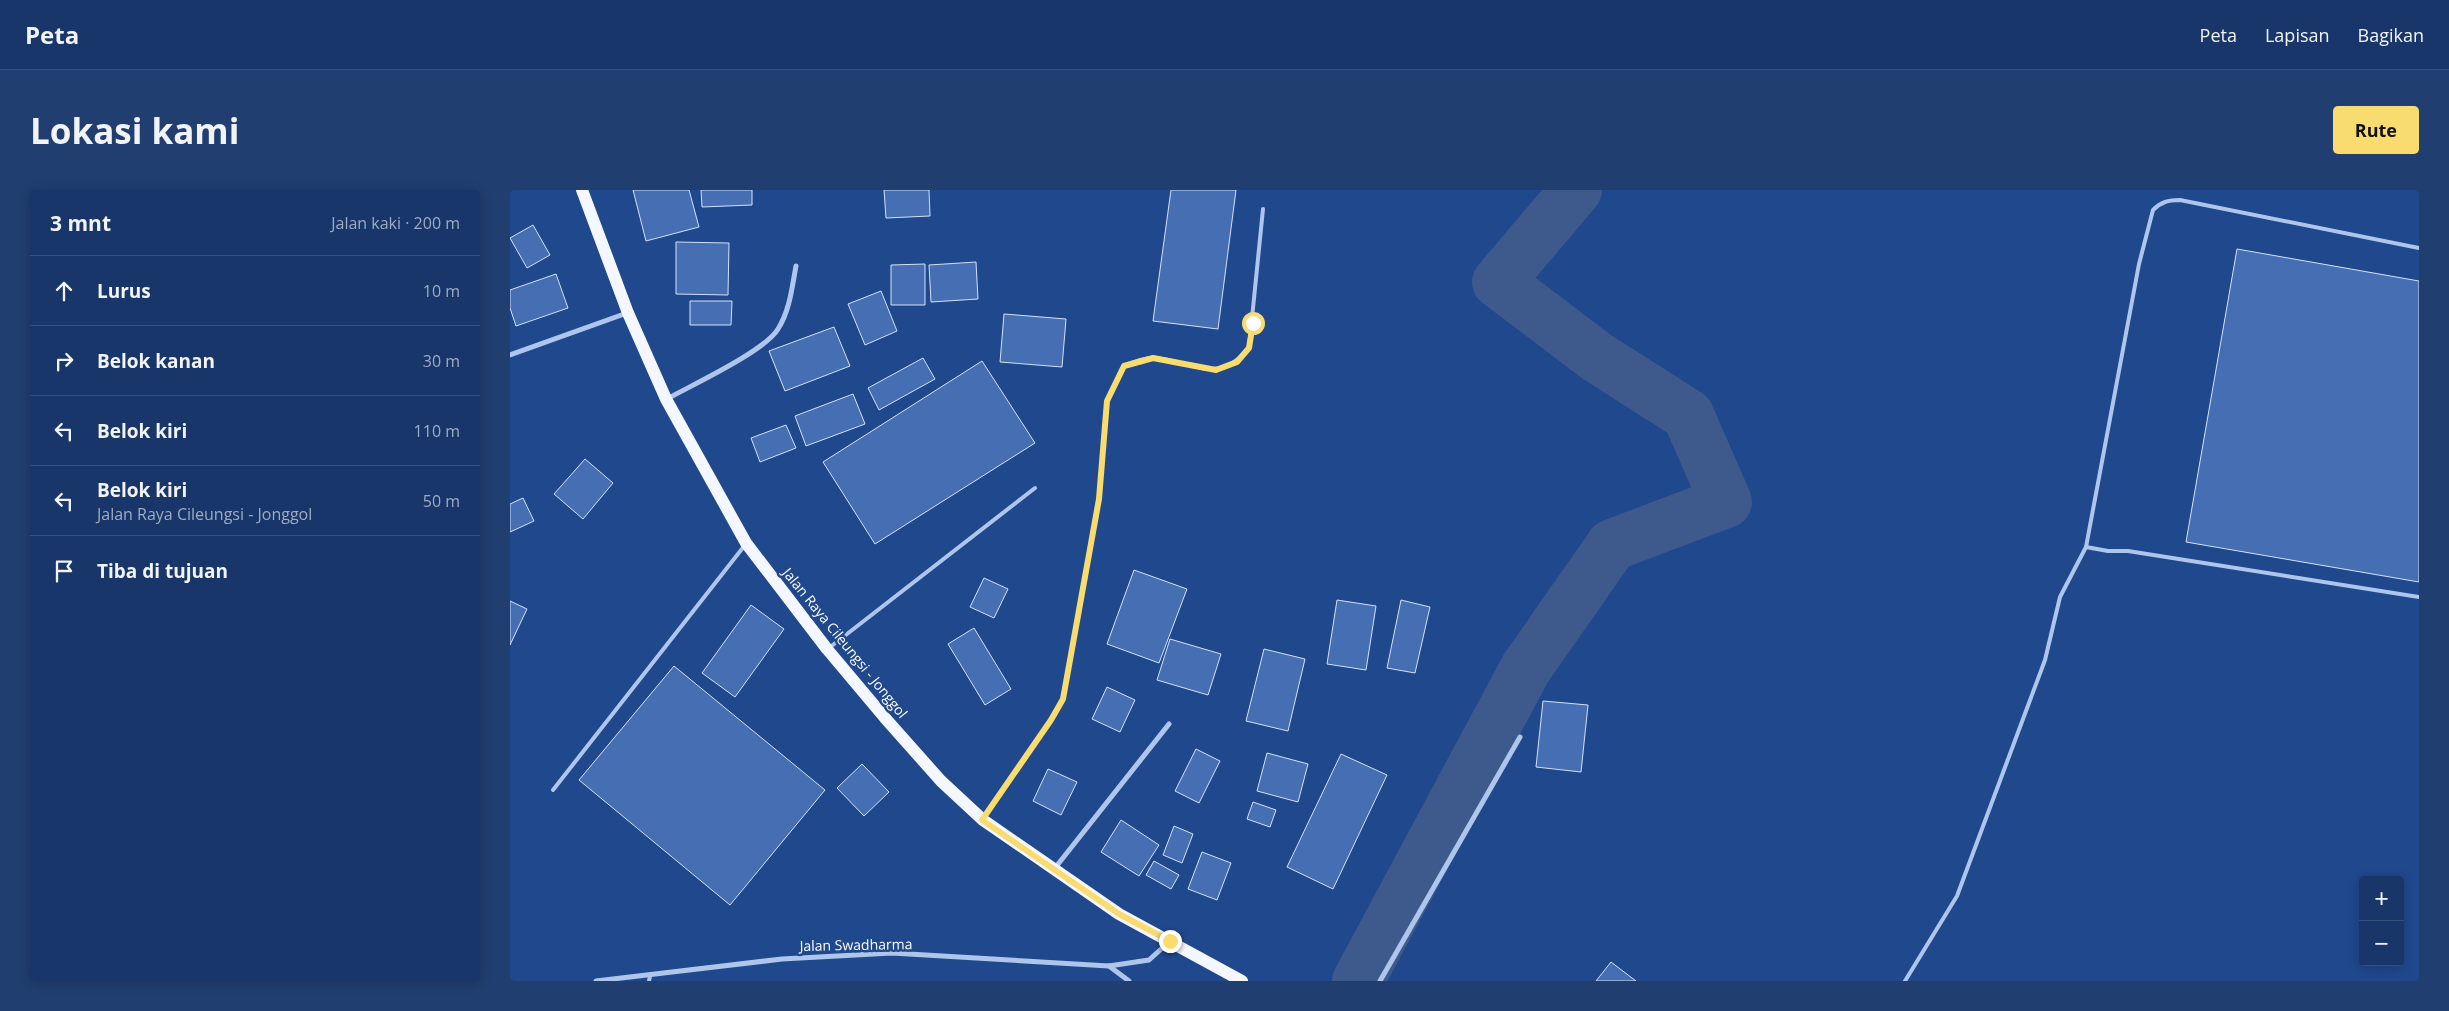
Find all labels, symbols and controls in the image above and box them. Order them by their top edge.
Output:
text: Peta [25,18,79,51]
text: Peta [2200,23,2237,47]
text: Lapisan [2265,23,2330,47]
text: Bagikan [2358,23,2424,47]
button: Rute [2333,106,2419,154]
text: Lokasi kami [30,107,239,154]
text: 3 mnt [50,209,111,237]
text: Jalan kaki · 200 m [331,212,460,234]
icon: ahead [50,277,78,305]
text: Lurus [97,278,151,304]
text: 10 m [423,280,460,302]
route start [1242,312,1265,335]
icon: right [50,347,78,375]
text: Belok kanan [97,348,215,374]
text: 30 m [423,350,460,372]
icon: left [50,417,78,445]
text: Belok kiri [97,418,187,444]
text: 110 m [414,420,460,442]
text: Belok kiri [97,477,187,503]
icon: left [50,487,78,515]
text: 50 m [423,490,460,512]
text: Jalan Raya Cileungsi - Jonggol [97,503,312,525]
icon: arrive [50,557,78,585]
text: Tiba di tujuan [97,558,228,584]
street label: Jalan Raya Cileungsi - Jonggol [777,562,912,722]
map controls [2359,876,2404,966]
button: + [2359,876,2404,921]
button: − [2359,921,2404,966]
route end [1159,930,1182,953]
street label: Jalan Swadharma [797,934,913,955]

